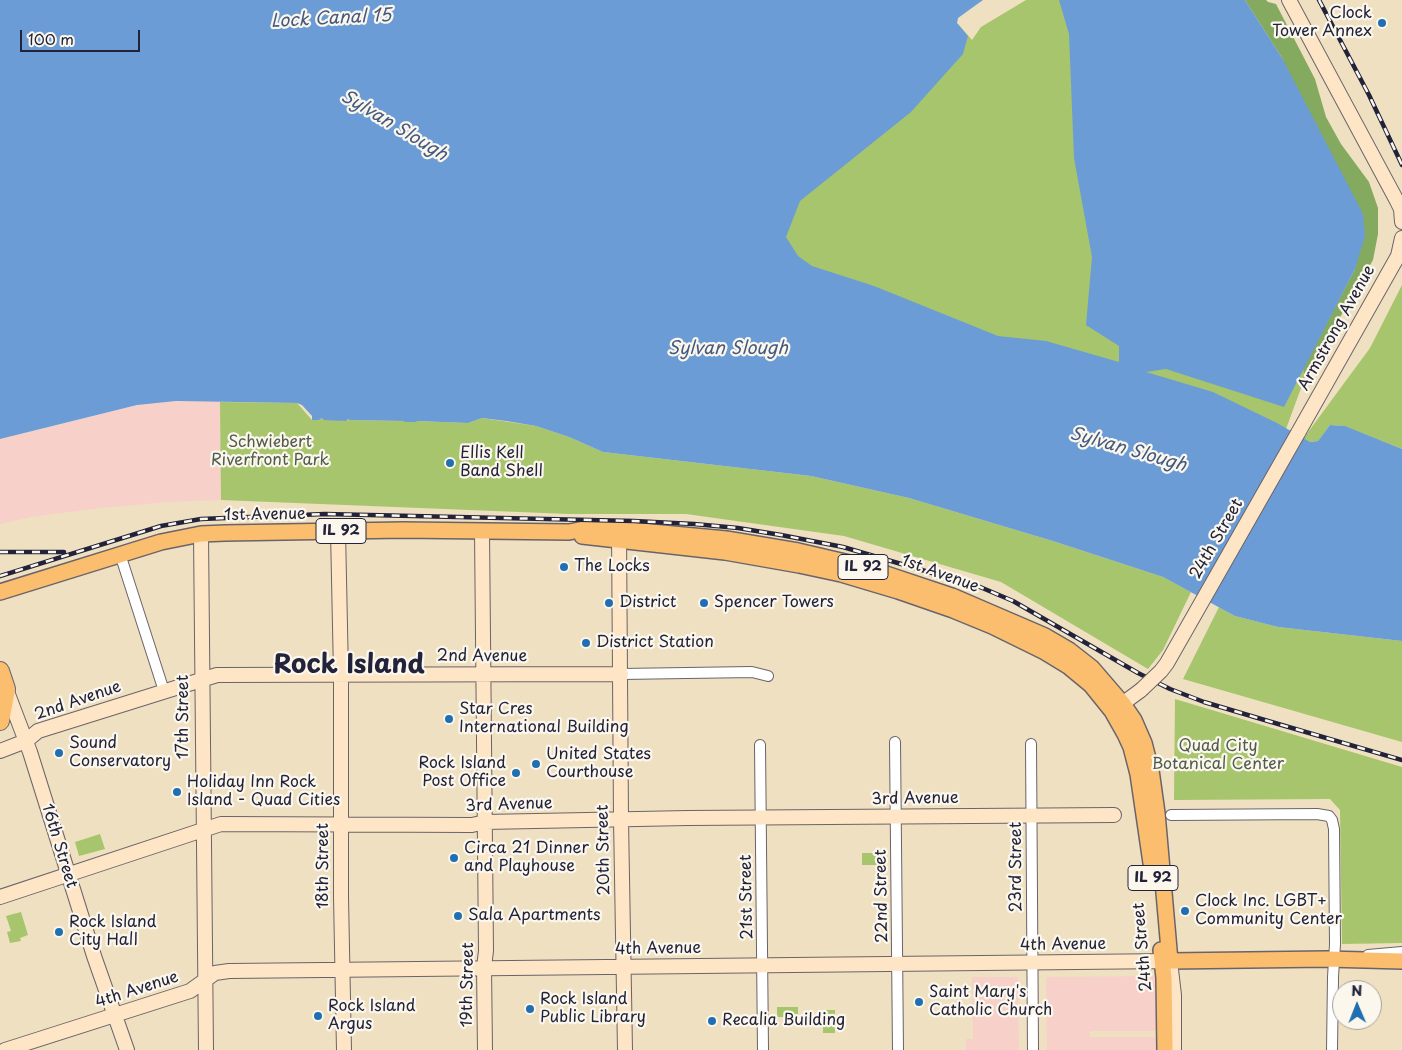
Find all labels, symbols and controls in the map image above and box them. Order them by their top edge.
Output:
place label: Clock Tower Annex [1272,4,1372,42]
water label: Lock Canal 15 [270,5,392,33]
marker: Clock Tower Annex [1376,17,1388,29]
scale bar [22,20,142,52]
text: 100 m [28,27,74,50]
water label: Sylvan Slough [337,86,451,166]
street label: Armstrong Avenue [1295,262,1379,394]
water label: Sylvan Slough [668,338,788,360]
water label: Sylvan Slough [1067,423,1189,477]
park label: Schwiebert Riverfront Park [211,433,329,471]
place label: Ellis Kell Band Shell [460,444,543,482]
marker: Ellis Kell Band Shell [444,457,456,469]
street label: 24th Street [1186,496,1248,582]
street label: 1st Avenue [224,505,306,525]
road number: IL 92 [316,518,366,544]
street label: 1st Avenue [898,551,982,597]
road number: IL 92 [838,554,888,580]
place label: The Locks [574,557,650,577]
marker: The Locks [558,561,570,573]
place label: District [619,593,676,613]
place label: Spencer Towers [714,593,834,613]
marker: District [603,597,615,609]
marker: Spencer Towers [698,597,710,609]
place label: District Station [596,633,714,653]
marker: District Station [580,637,592,649]
street label: 2nd Avenue [437,647,527,667]
district label: Rock Island [273,650,425,682]
street label: 17th Street [174,675,194,759]
street label: 2nd Avenue [32,677,124,725]
place label: Star Cres International Building [459,700,629,738]
marker: Star Cres International Building [443,713,455,725]
place label: Sound Conservatory [69,734,171,772]
park label: Quad City Botanical Center [1152,737,1284,775]
place label: United States Courthouse [546,745,651,783]
marker: Sound Conservatory [53,747,65,759]
place label: Rock Island Post Office [419,754,506,792]
marker: United States Courthouse [530,758,542,770]
marker: Rock Island Post Office [510,767,522,779]
place label: Holiday Inn Rock Island - Quad Cities [187,773,340,811]
marker: Holiday Inn Rock Island - Quad Cities [171,786,183,798]
street label: 3rd Avenue [871,789,959,809]
street label: 3rd Avenue [465,794,553,816]
street label: 16th Street [37,801,81,891]
street label: 20th Street [594,804,614,896]
street label: 23rd Street [1007,822,1027,912]
street label: 18th Street [314,823,334,909]
place label: Circa 21 Dinner and Playhouse [464,839,589,877]
street label: 22nd Street [872,849,892,943]
marker: Circa 21 Dinner and Playhouse [448,852,460,864]
street label: 21st Street [737,854,757,940]
road number: IL 92 [1128,866,1178,890]
place label: Clock Inc. LGBT+ Community Center [1195,892,1342,930]
street label: 24th Street [1130,902,1156,992]
marker: Clock Inc. LGBT+ Community Center [1179,905,1191,917]
place label: Sala Apartments [468,906,601,926]
marker: Sala Apartments [452,910,464,922]
place label: Rock Island City Hall [69,913,156,951]
marker: Rock Island City Hall [53,926,65,938]
street label: 4th Avenue [1020,935,1106,955]
street label: 4th Avenue [615,939,701,959]
street label: 19th Street [458,942,478,1028]
street label: 4th Avenue [93,968,181,1012]
north arrow [1332,980,1382,1030]
text: N [1351,980,1362,1001]
place label: Saint Mary's Catholic Church [929,983,1052,1021]
place label: Rock Island Public Library [540,990,646,1028]
marker: Saint Mary's Catholic Church [913,996,925,1008]
place label: Rock Island Argus [328,997,415,1035]
marker: Rock Island Public Library [524,1003,536,1015]
marker: Rock Island Argus [312,1010,324,1022]
place label: Recalia Building [722,1011,845,1031]
marker: Recalia Building [706,1015,718,1027]

